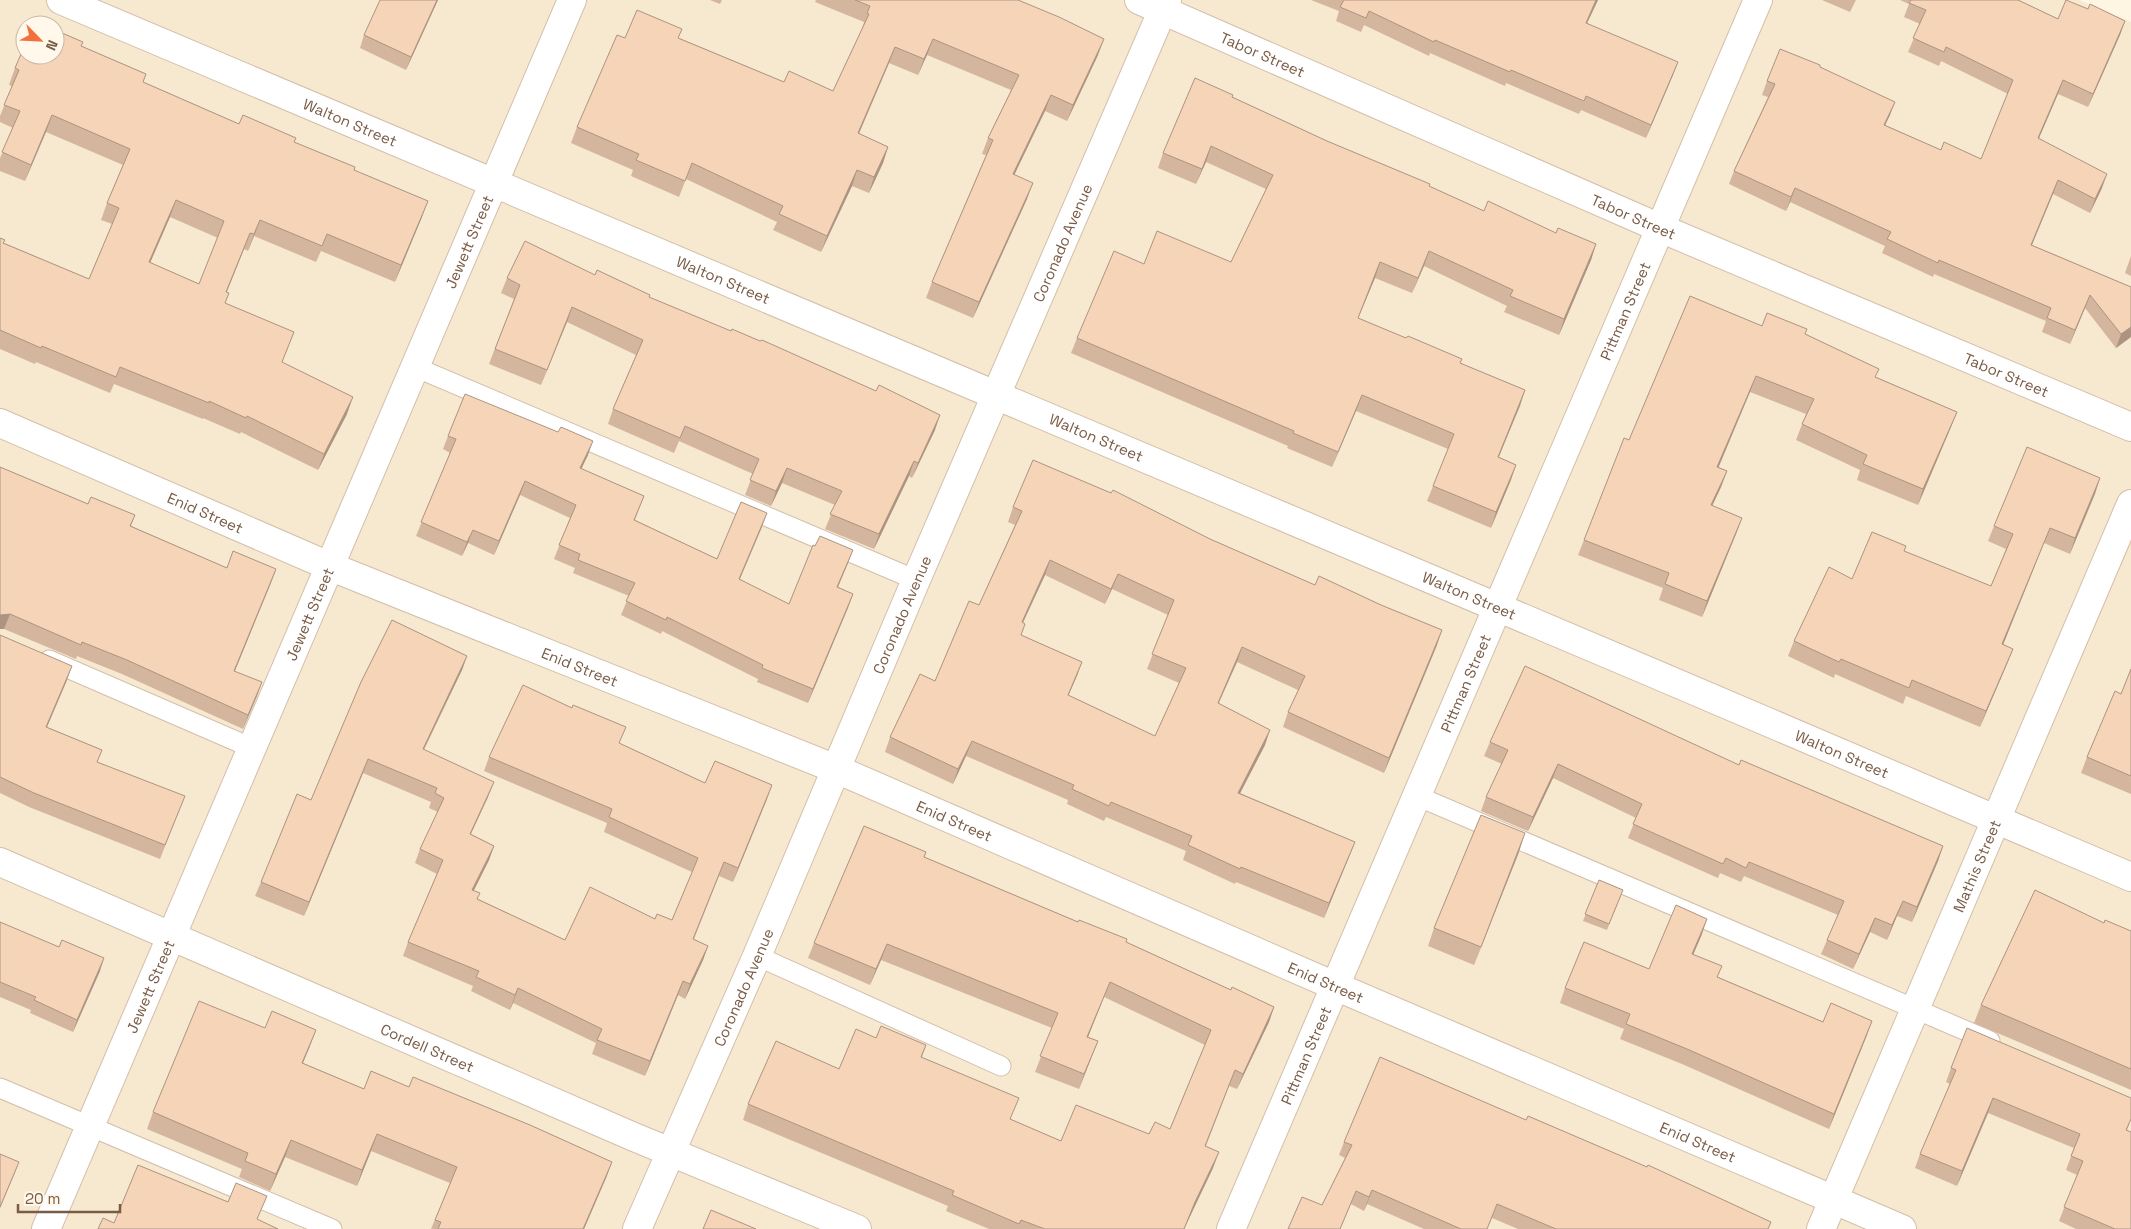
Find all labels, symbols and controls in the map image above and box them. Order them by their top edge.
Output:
north arrow [15,15,65,65]
street label: Tabor Street [1217,27,1308,81]
text: N [42,37,62,53]
street label: Walton Street [300,94,400,150]
street label: Coronado Avenue [1028,181,1096,305]
street label: Tabor Street [1588,190,1679,243]
street label: Jewett Street [440,192,497,291]
street label: Walton Street [674,251,773,308]
street label: Pittman Street [1595,259,1654,363]
street label: Tabor Street [1961,348,2052,401]
street label: Walton Street [1047,409,1146,465]
street label: Enid Street [165,487,246,537]
street label: Coronado Avenue [868,552,935,677]
street label: Jewett Street [281,564,338,663]
street label: Walton Street [1420,567,1519,623]
street label: Pittman Street [1436,631,1495,735]
street label: Enid Street [539,643,621,690]
street label: Walton Street [1792,725,1892,782]
street label: Enid Street [914,796,995,845]
street label: Mathis Street [1948,817,2004,915]
street label: Coronado Avenue [709,925,777,1049]
street label: Jewett Street [122,937,178,1036]
street label: Enid Street [1285,957,1367,1007]
street label: Pittman Street [1276,1003,1335,1107]
street label: Cordell Street [378,1019,477,1076]
street label: Enid Street [1657,1117,1739,1166]
scale bar [18,1182,120,1214]
text: 20 m [25,1189,60,1208]

